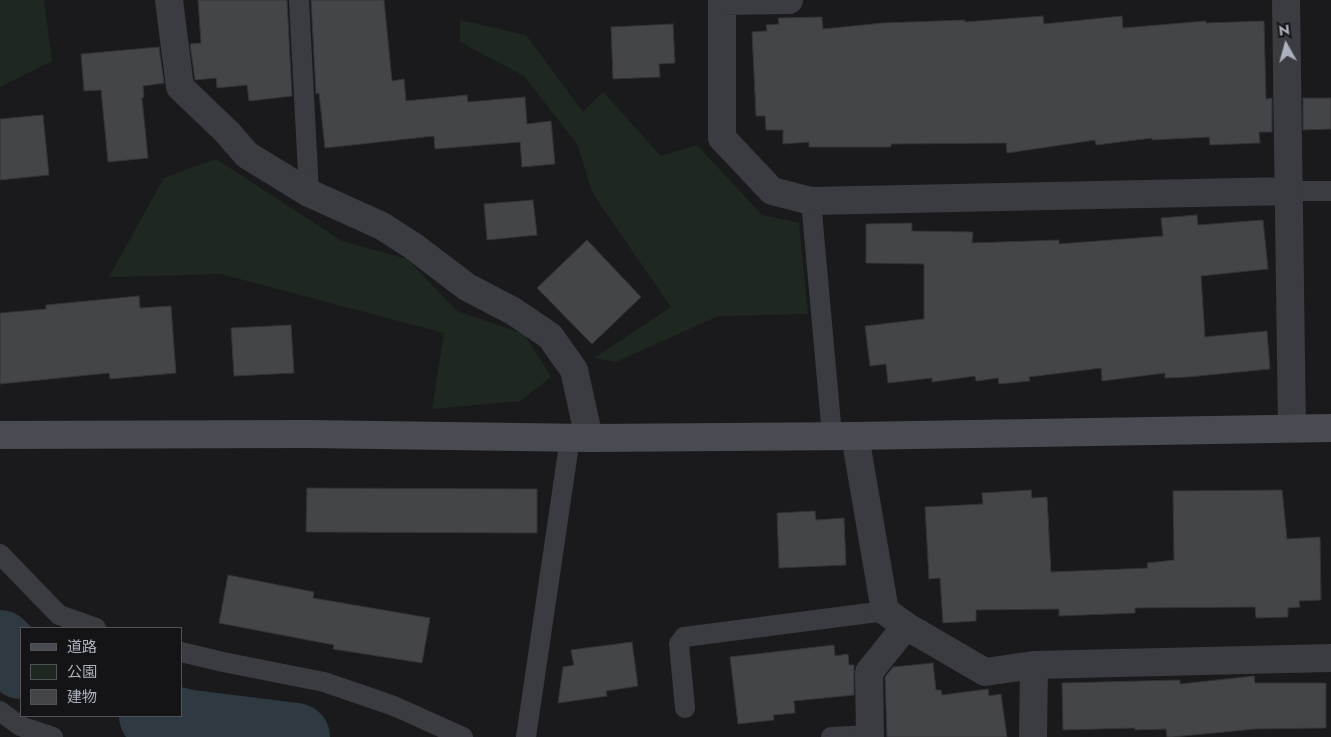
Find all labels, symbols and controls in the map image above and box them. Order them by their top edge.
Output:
north arrow [1261,20,1311,70]
text: N [1277,20,1291,41]
legend [20,627,182,717]
text: 道路 [67,636,97,658]
text: 公園 [67,661,97,683]
text: 建物 [67,686,97,708]

